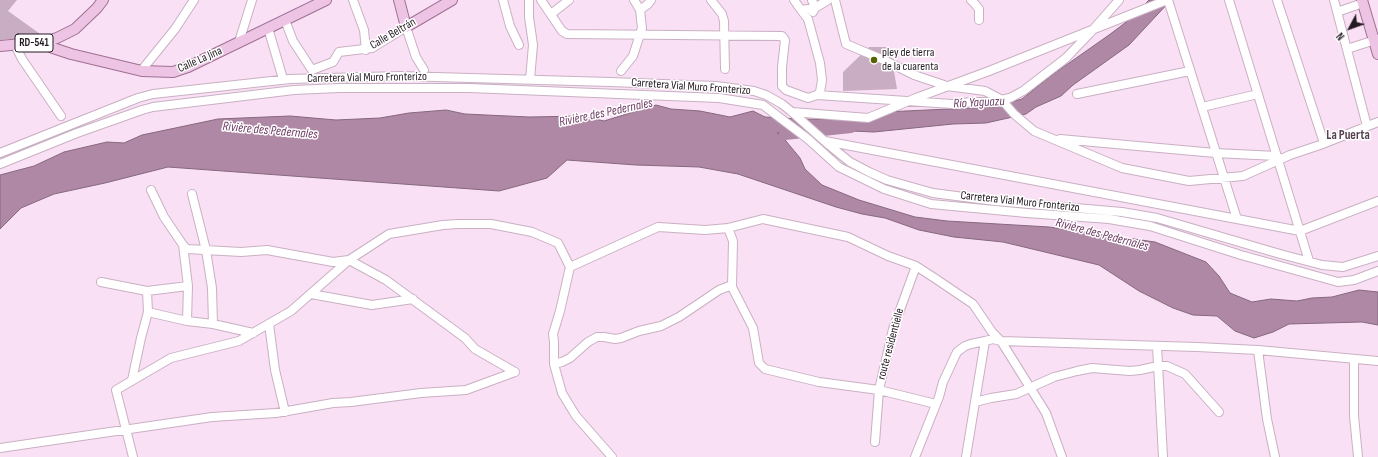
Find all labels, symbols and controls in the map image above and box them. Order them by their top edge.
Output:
north arrow [1330,8,1370,48]
street label: Calle Beltrán [368,15,418,53]
text: N [1334,30,1347,43]
road number: RD-541 [15,34,53,52]
street label: Calle La Jina [176,44,224,76]
place label: pley de tierra de la cuarenta [882,46,938,74]
marker: pley de tierra de la cuarenta [869,55,879,65]
street label: Carretera Vial Muro Fronterizo [307,70,427,86]
street label: Carretera Vial Muro Fronterizo [631,76,751,98]
water label: Río Yaguazu [953,94,1005,112]
water label: Rivière des Pedernales [558,95,654,131]
water label: Rivière des Pedernales [222,119,318,143]
district label: La Puerta [1326,128,1370,144]
street label: Carretera Vial Muro Fronterizo [960,189,1080,215]
water label: Rivière des Pedernales [1054,215,1150,255]
street label: route residentielle [875,307,907,381]

